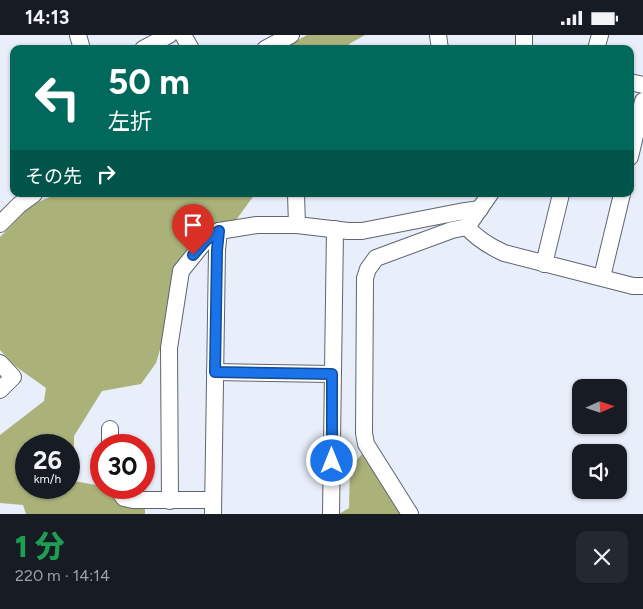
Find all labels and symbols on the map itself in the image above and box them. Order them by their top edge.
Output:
pin [172,204,214,255]
north arrow [572,379,628,434]
speed limit sign: 30 [90,434,155,499]
position arrow [305,434,357,486]

